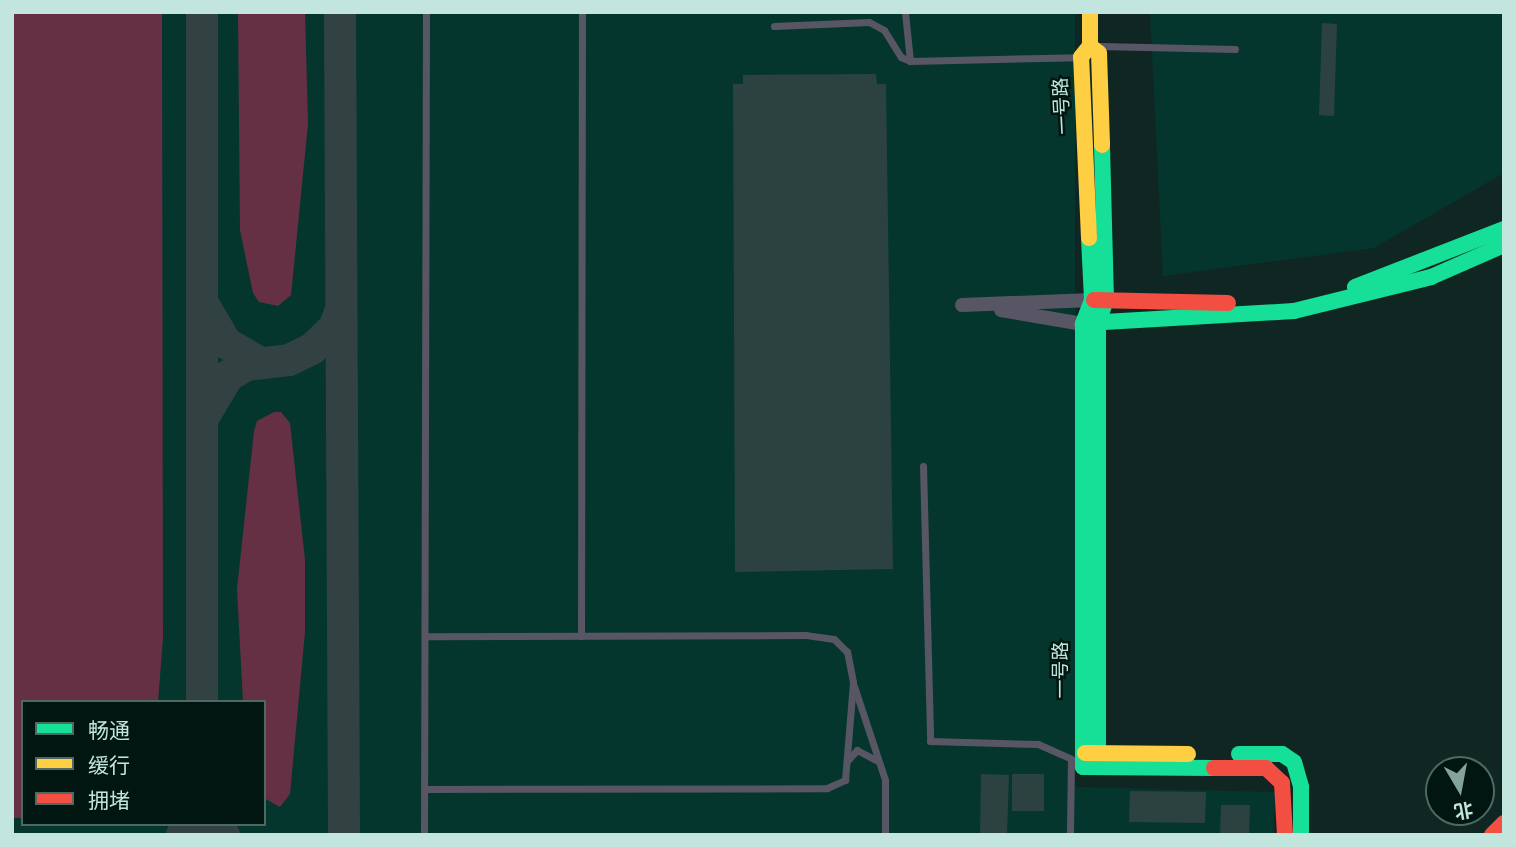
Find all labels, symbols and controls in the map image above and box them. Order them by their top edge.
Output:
street label: 一号路 [1049,77,1075,135]
street label: 一号路 [1050,642,1072,698]
legend [21,700,266,826]
text: 畅通 [88,718,130,744]
text: 缓行 [88,753,130,779]
north arrow [1425,756,1495,826]
text: 拥堵 [88,788,130,814]
text: 北 [1452,797,1475,823]

